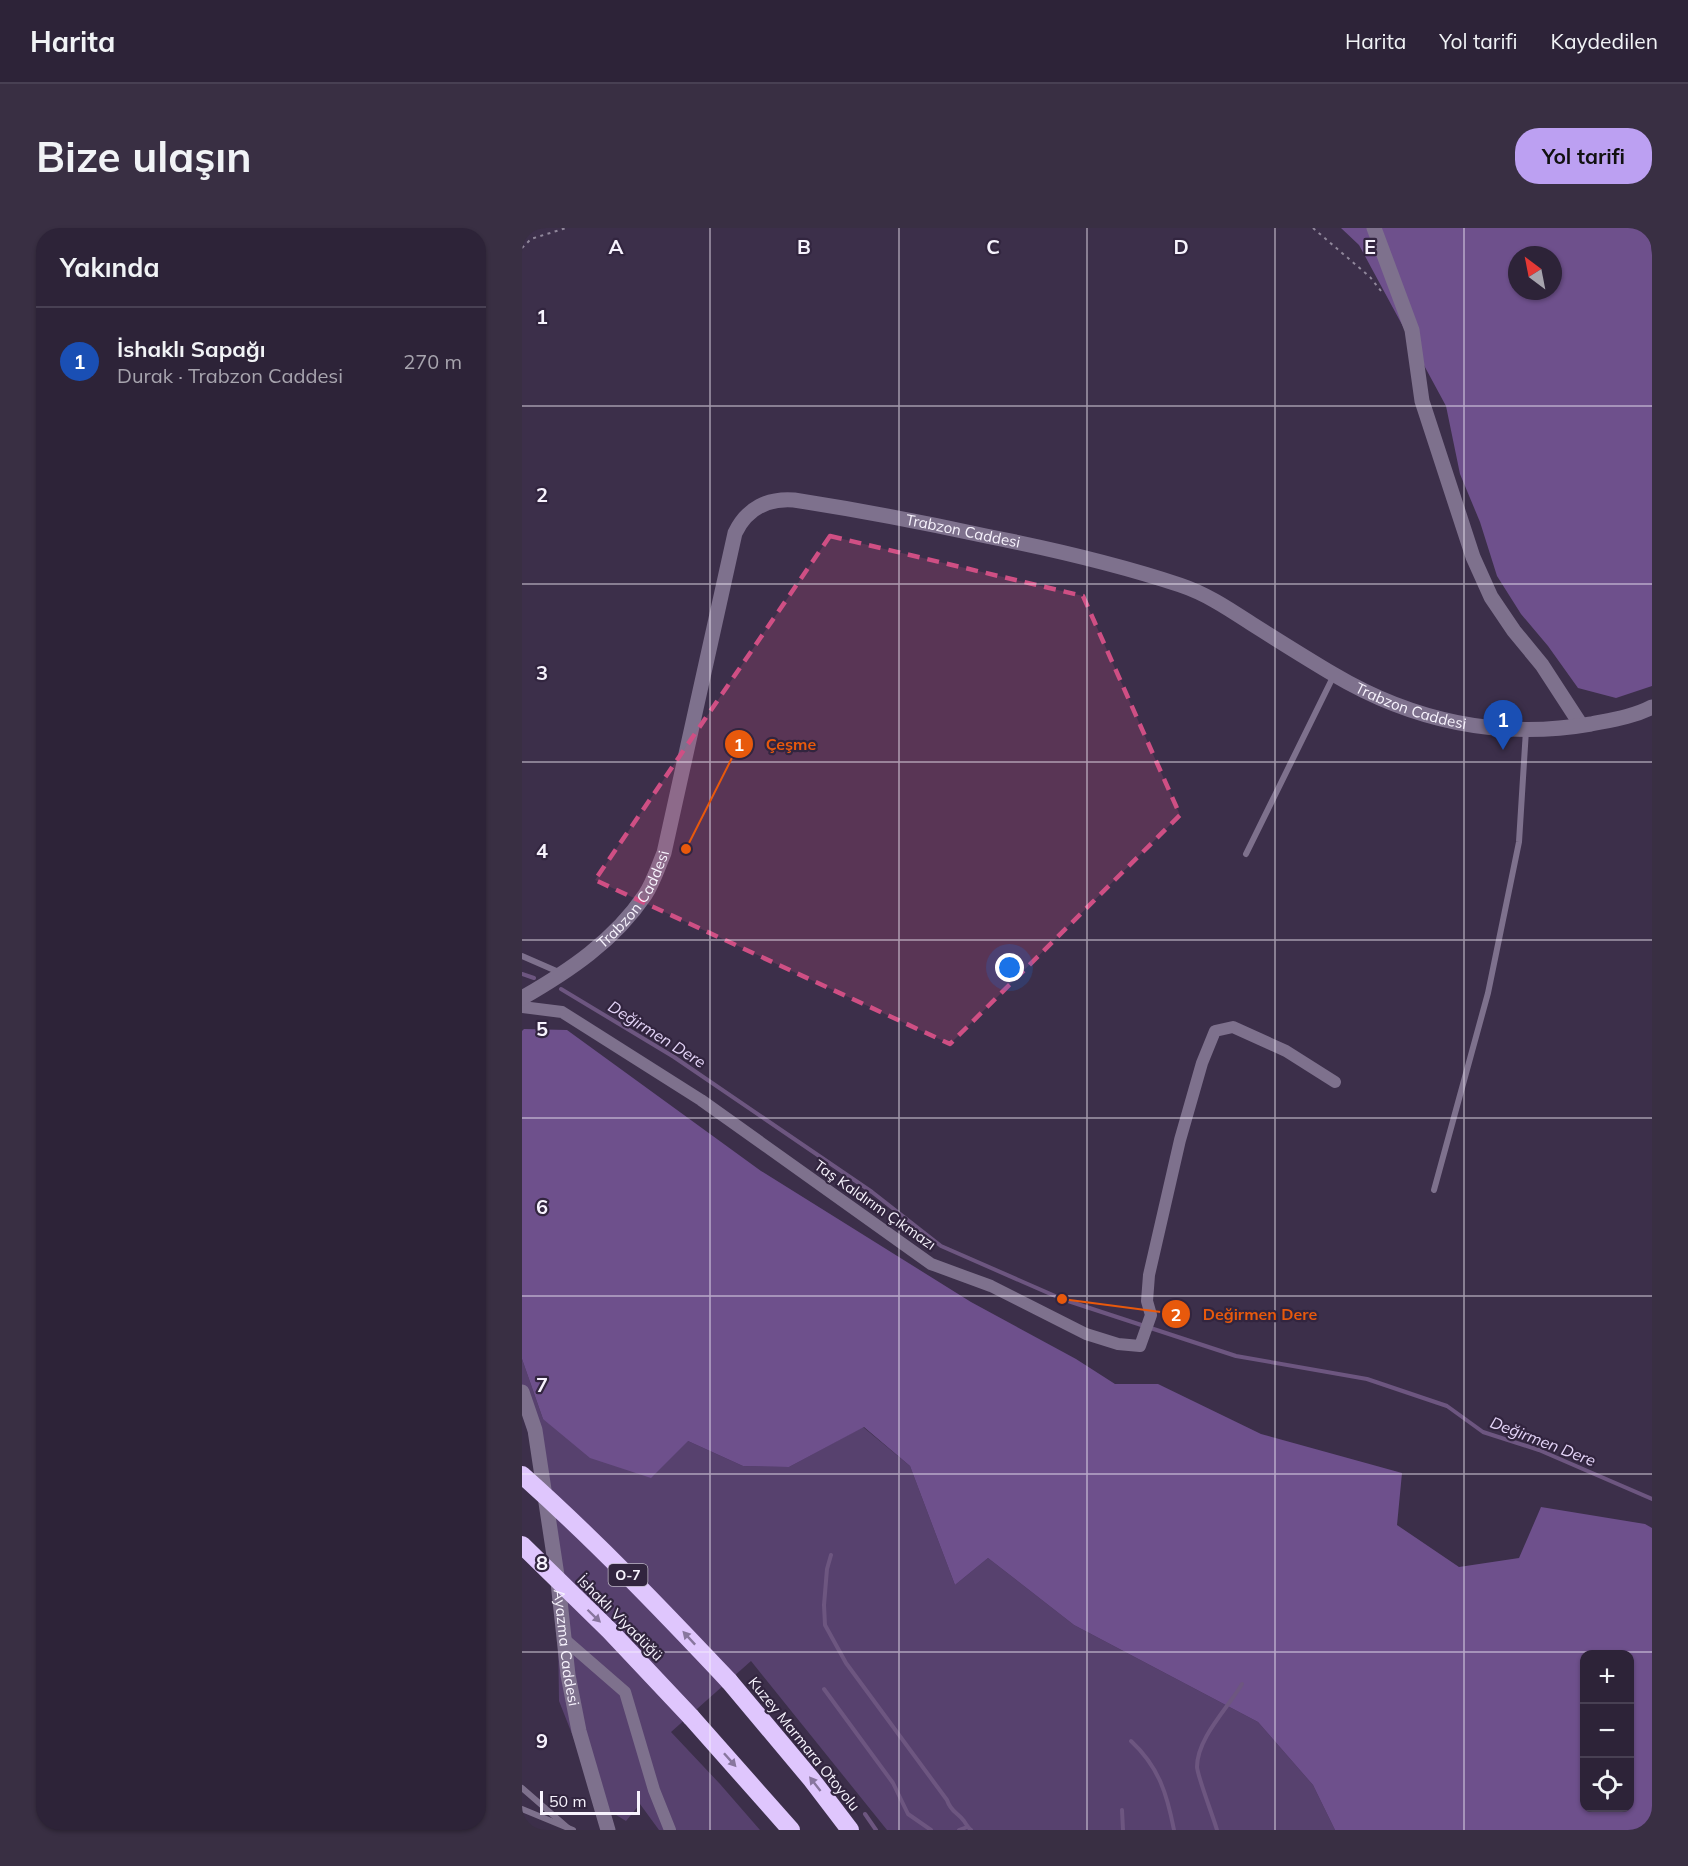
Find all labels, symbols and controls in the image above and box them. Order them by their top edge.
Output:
text: Harita [30,24,115,59]
text: Harita [1345,28,1406,54]
text: Yol tarifi [1439,28,1518,54]
text: Kaydedilen [1551,28,1658,54]
button: Yol tarifi [1515,128,1652,184]
text: Bize ulaşın [36,130,252,183]
text: A [609,234,624,259]
text: B [797,234,811,259]
text: C [986,234,1000,259]
text: D [1173,234,1189,259]
text: E [1364,234,1376,259]
north arrow [1508,246,1562,300]
text: Yakında [60,251,160,284]
text: 1 [536,304,548,329]
text: İshaklı Sapağı [117,335,265,363]
text: 1 [74,349,86,374]
text: 270 m [403,349,462,374]
text: Durak · Trabzon Caddesi [117,363,343,388]
text: 2 [536,482,548,507]
street label: Trabzon Caddesi [904,510,1022,552]
text: 3 [536,660,548,685]
street label: Trabzon Caddesi [1352,678,1468,733]
pin: 1 [1484,700,1522,750]
callout: Çeşme [724,727,828,761]
text: 1 [734,733,744,756]
text: Çeşme [766,734,816,754]
text: 4 [536,838,548,863]
street label: Trabzon Caddesi [593,849,673,952]
your location [995,953,1024,982]
water label: Değirmen Dere [605,996,710,1072]
text: 5 [536,1016,548,1041]
street label: Taş Kaldırım Çıkmazı [811,1155,940,1254]
text: 6 [536,1194,548,1219]
callout: Değirmen Dere [1161,1297,1330,1331]
text: 2 [1171,1303,1181,1326]
text: Değirmen Dere [1203,1304,1317,1324]
text: 7 [536,1372,548,1397]
water label: Değirmen Dere [1487,1412,1599,1470]
text: 8 [536,1550,548,1575]
road number: O-7 [608,1564,648,1586]
street label: İshaklı Viyadüğü [573,1571,667,1665]
street label: Ayazma Caddesi [550,1588,584,1708]
one-way arrow [586,1608,600,1622]
one-way arrow [682,1631,696,1646]
map controls [1580,1650,1634,1812]
button: + [1580,1650,1634,1704]
street label: Kuzey Marmara Otoyolu [744,1673,864,1815]
button: − [1580,1704,1634,1758]
text: 9 [536,1728,548,1753]
one-way arrow [723,1753,737,1768]
button: locate [1580,1758,1634,1812]
one-way arrow [809,1776,821,1791]
scale bar [540,1788,640,1816]
text: 50 m [549,1791,586,1811]

